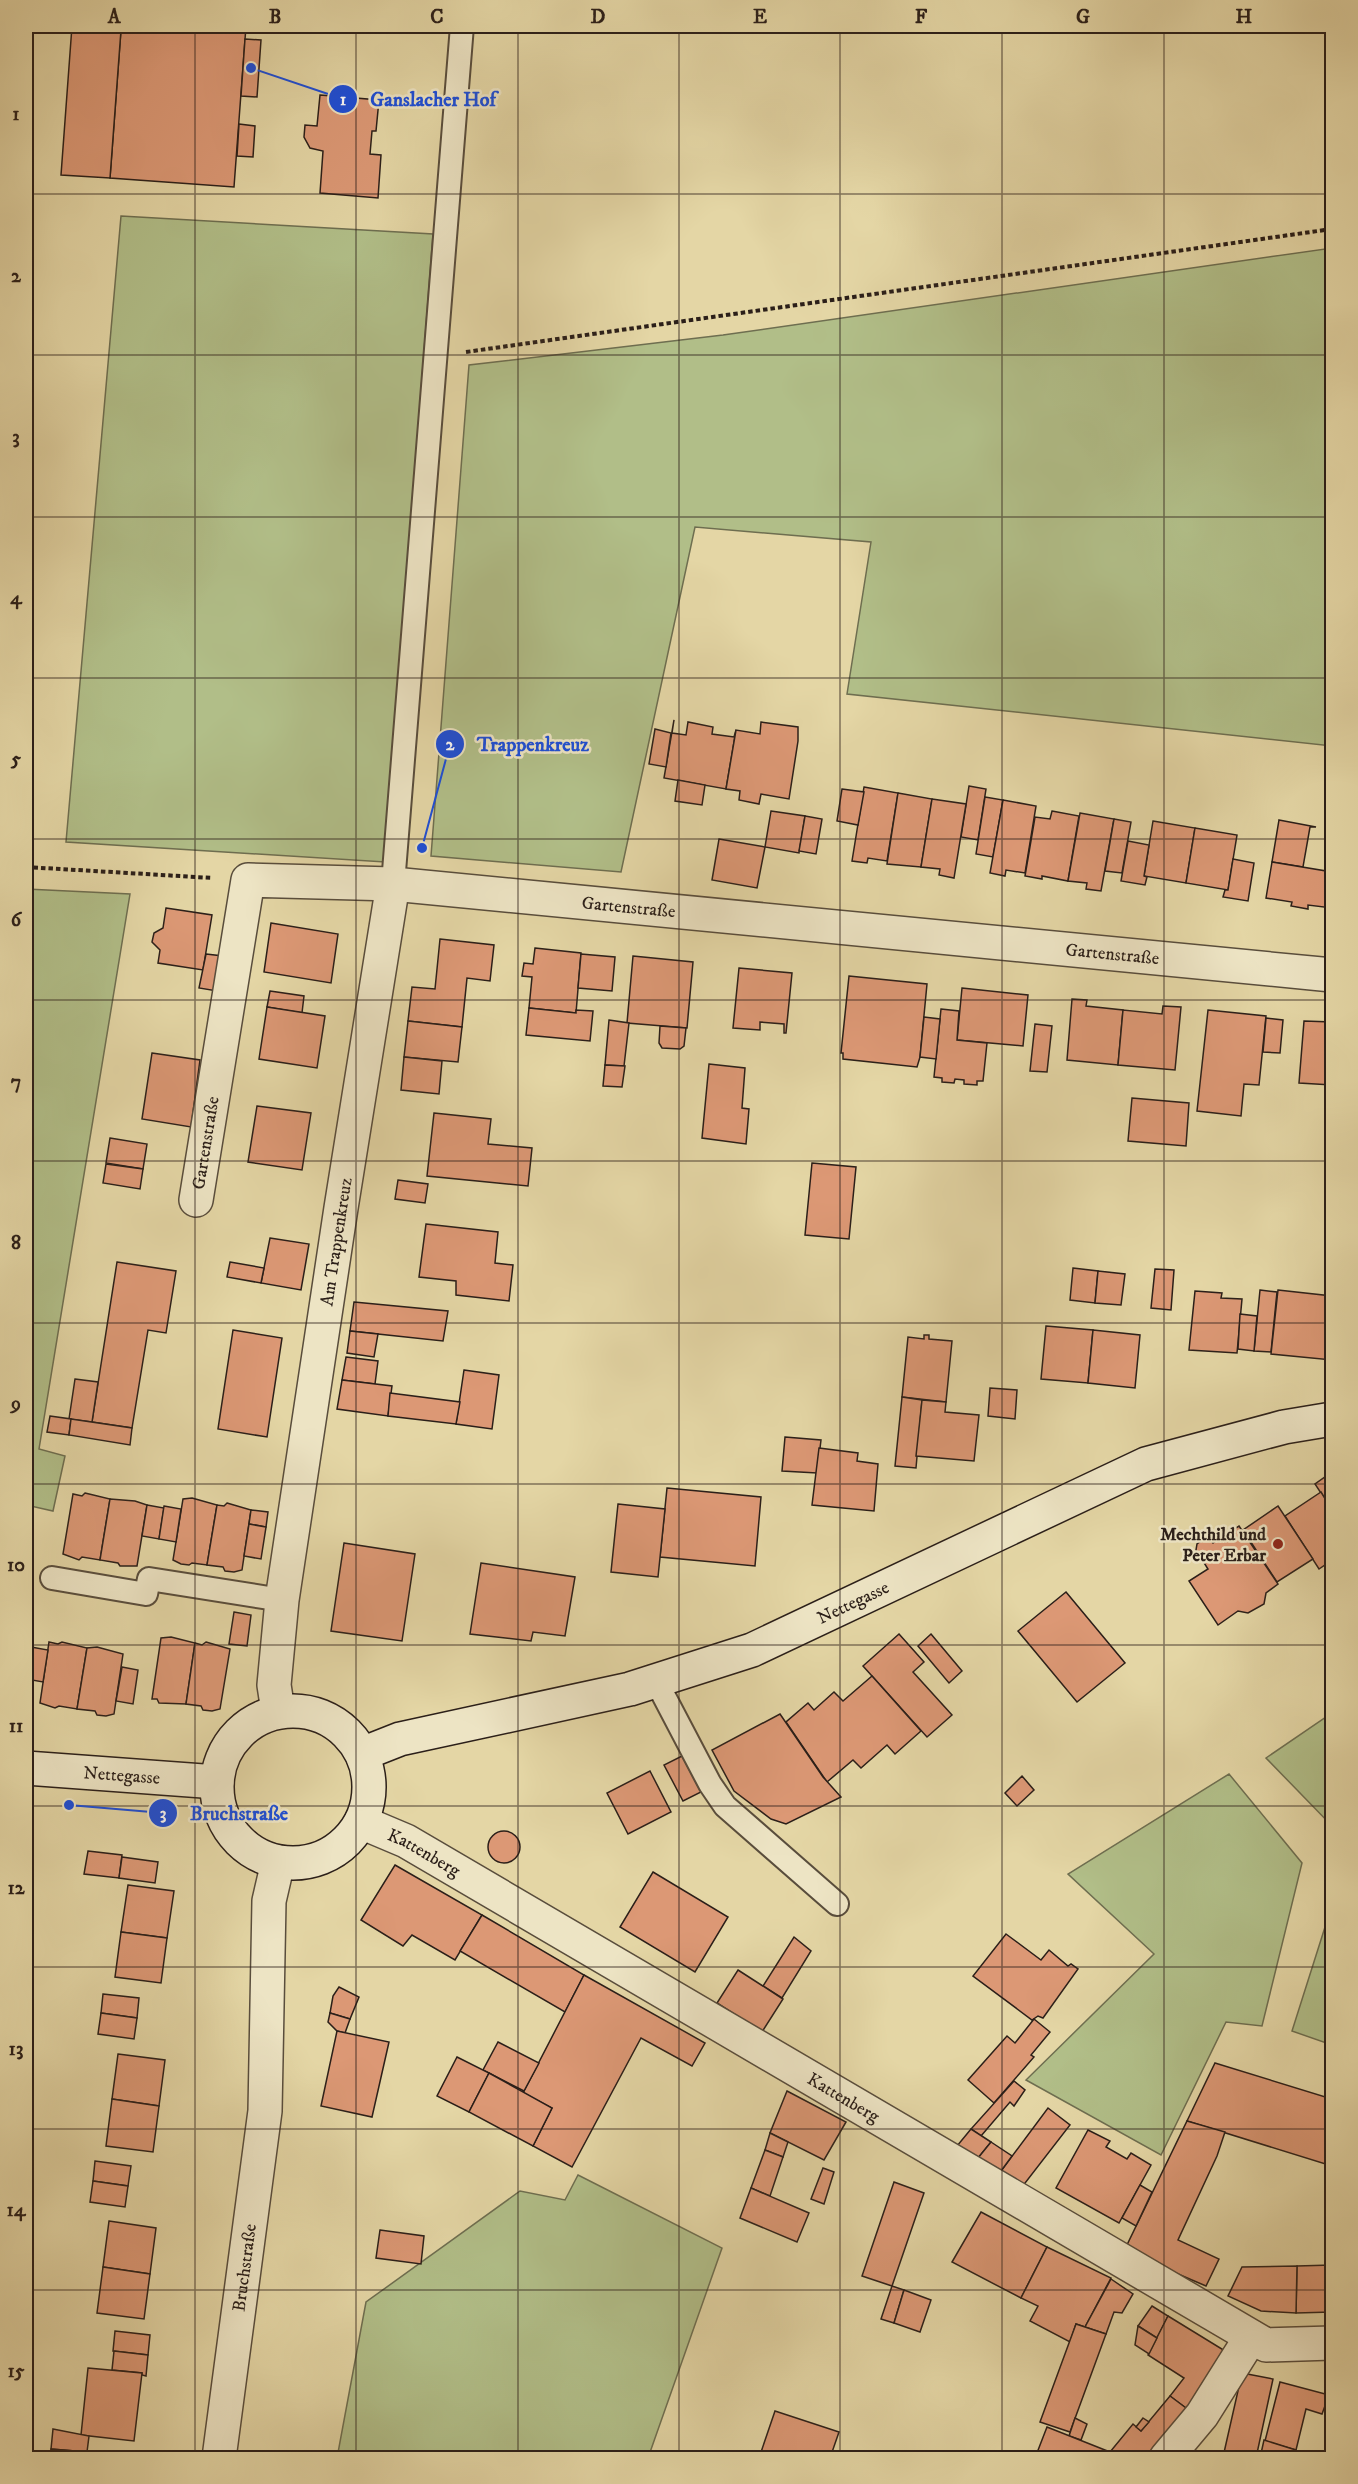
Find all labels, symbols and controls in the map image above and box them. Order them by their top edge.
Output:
text: A [107,5,122,30]
text: B [269,5,281,30]
text: C [430,5,444,30]
text: D [591,5,606,30]
text: E [753,5,767,30]
text: F [915,5,928,30]
text: G [1076,5,1090,30]
text: H [1236,5,1253,30]
callout: Ganslacher Hof [328,80,508,118]
text: Ganslacher Hof [370,88,499,113]
text: 1 [340,89,347,111]
text: 1 [12,102,20,127]
text: 2 [11,264,22,289]
text: 3 [12,425,20,450]
text: 4 [10,586,23,611]
callout: Trappenkreuz [435,725,601,763]
text: Trappenkreuz [476,733,589,758]
text: 2 [446,734,456,756]
text: 5 [10,747,21,772]
street label: Gartenstraße [581,892,676,923]
text: 6 [11,908,23,933]
street label: Gartenstraße [1064,939,1160,970]
text: 7 [11,1070,21,1095]
street label: Gartenstraße [188,1095,225,1191]
street label: Am Trappenkreuz [316,1176,358,1308]
text: 8 [11,1231,21,1256]
text: 9 [9,1392,21,1417]
place label: Mechthild und Peter Erbar [1160,1524,1267,1567]
marker: Mechthild und Peter Erbar [1271,1537,1285,1551]
text: 10 [7,1553,25,1578]
street label: Nettegasse [814,1577,893,1630]
text: 11 [9,1714,23,1739]
street label: Nettegasse [83,1762,161,1790]
callout: Bruchstraße [148,1794,300,1832]
text: Bruchstraße [190,1802,289,1827]
text: 3 [160,1803,167,1825]
street label: Kattenberg [384,1824,464,1882]
text: 12 [7,1876,26,1901]
text: 13 [9,2037,23,2062]
street label: Kattenberg [803,2069,883,2128]
text: 14 [7,2198,27,2223]
street label: Bruchstraße [229,2223,262,2313]
text: 15 [7,2359,25,2384]

